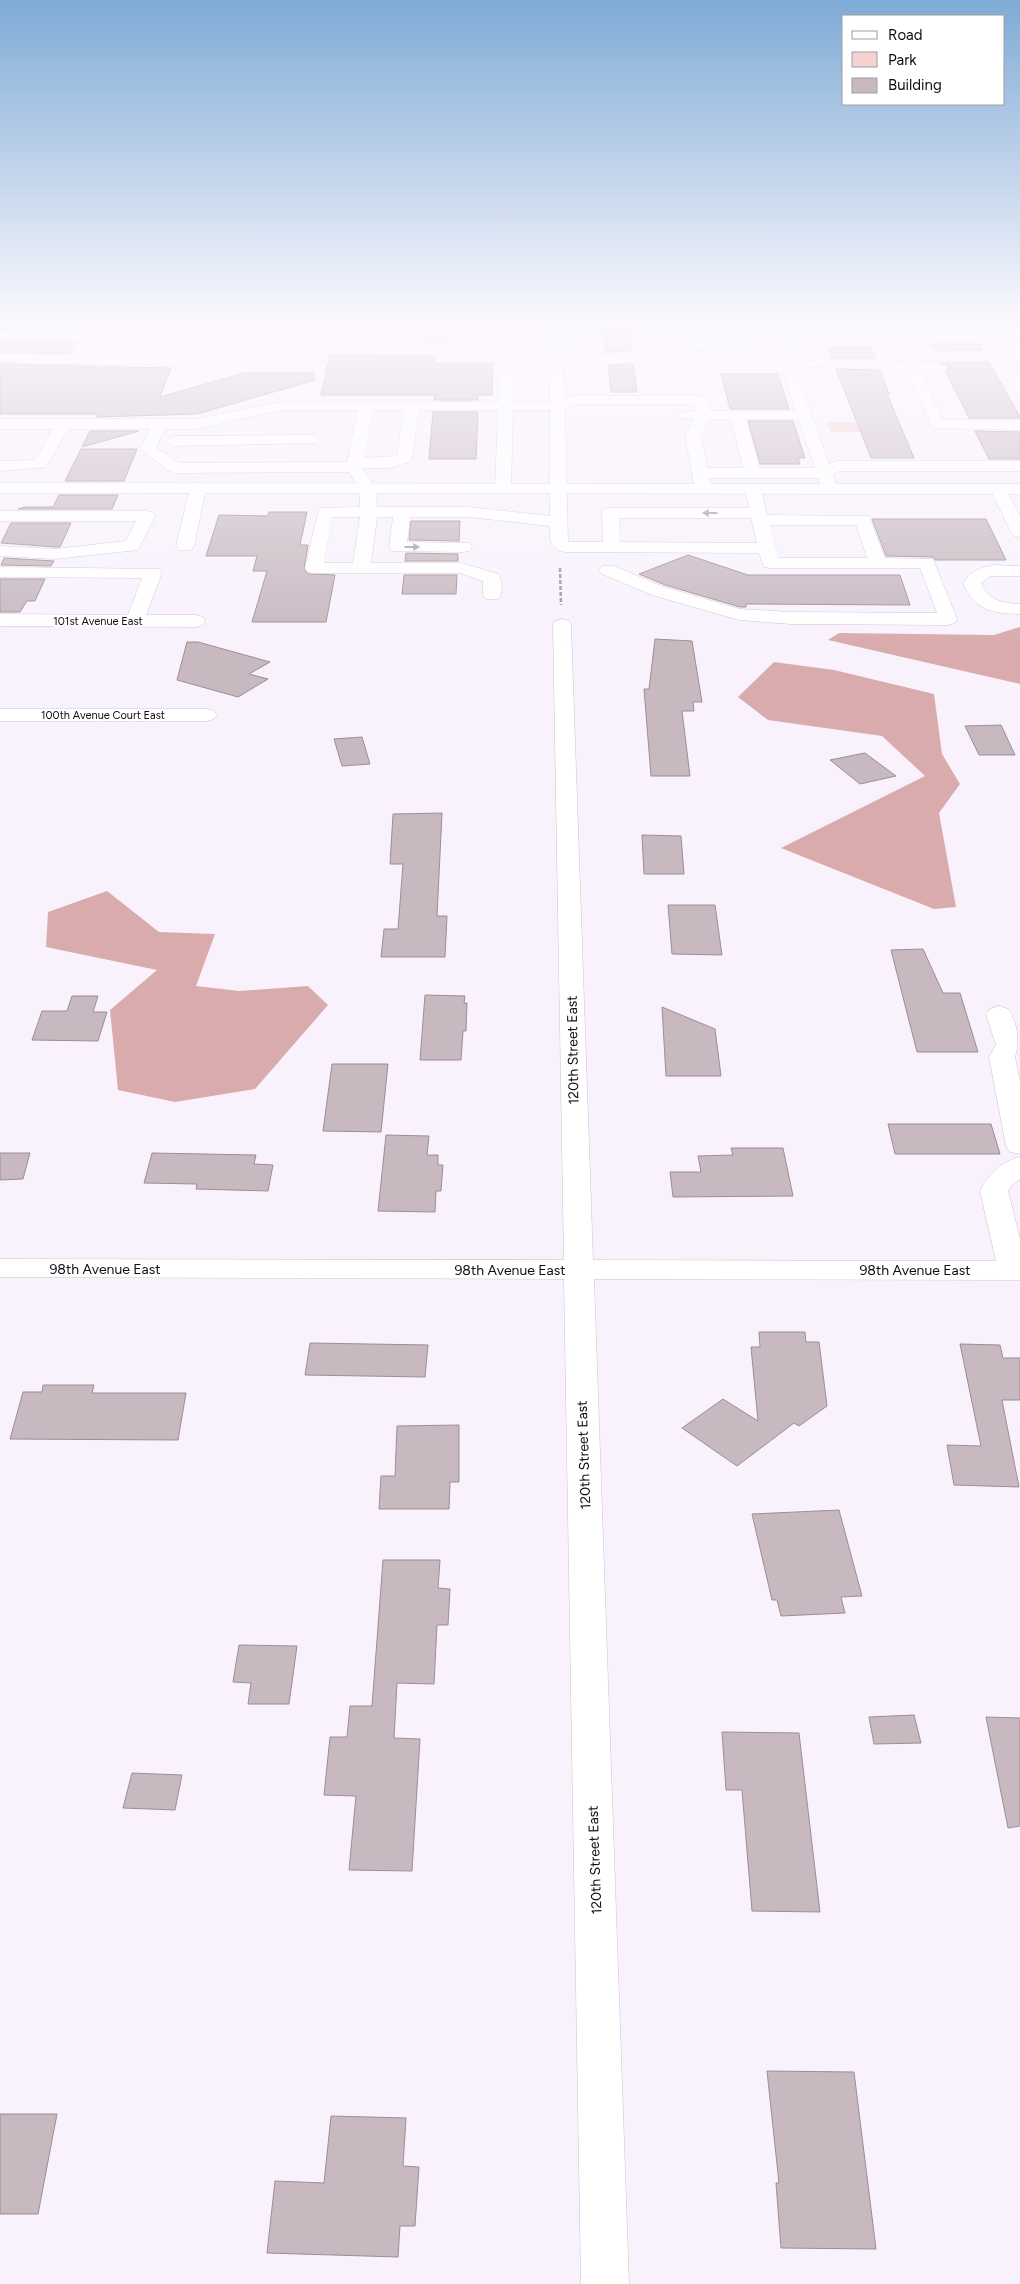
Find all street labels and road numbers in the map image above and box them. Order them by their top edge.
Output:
street label: 101st Avenue East [53,615,143,628]
street label: 100th Avenue Court East [41,709,165,722]
street label: 120th Street East [564,995,582,1105]
street label: 98th Avenue East [49,1261,161,1278]
street label: 98th Avenue East [454,1262,566,1279]
street label: 98th Avenue East [859,1262,971,1279]
street label: 120th Street East [574,1400,594,1510]
street label: 120th Street East [585,1805,605,1915]

